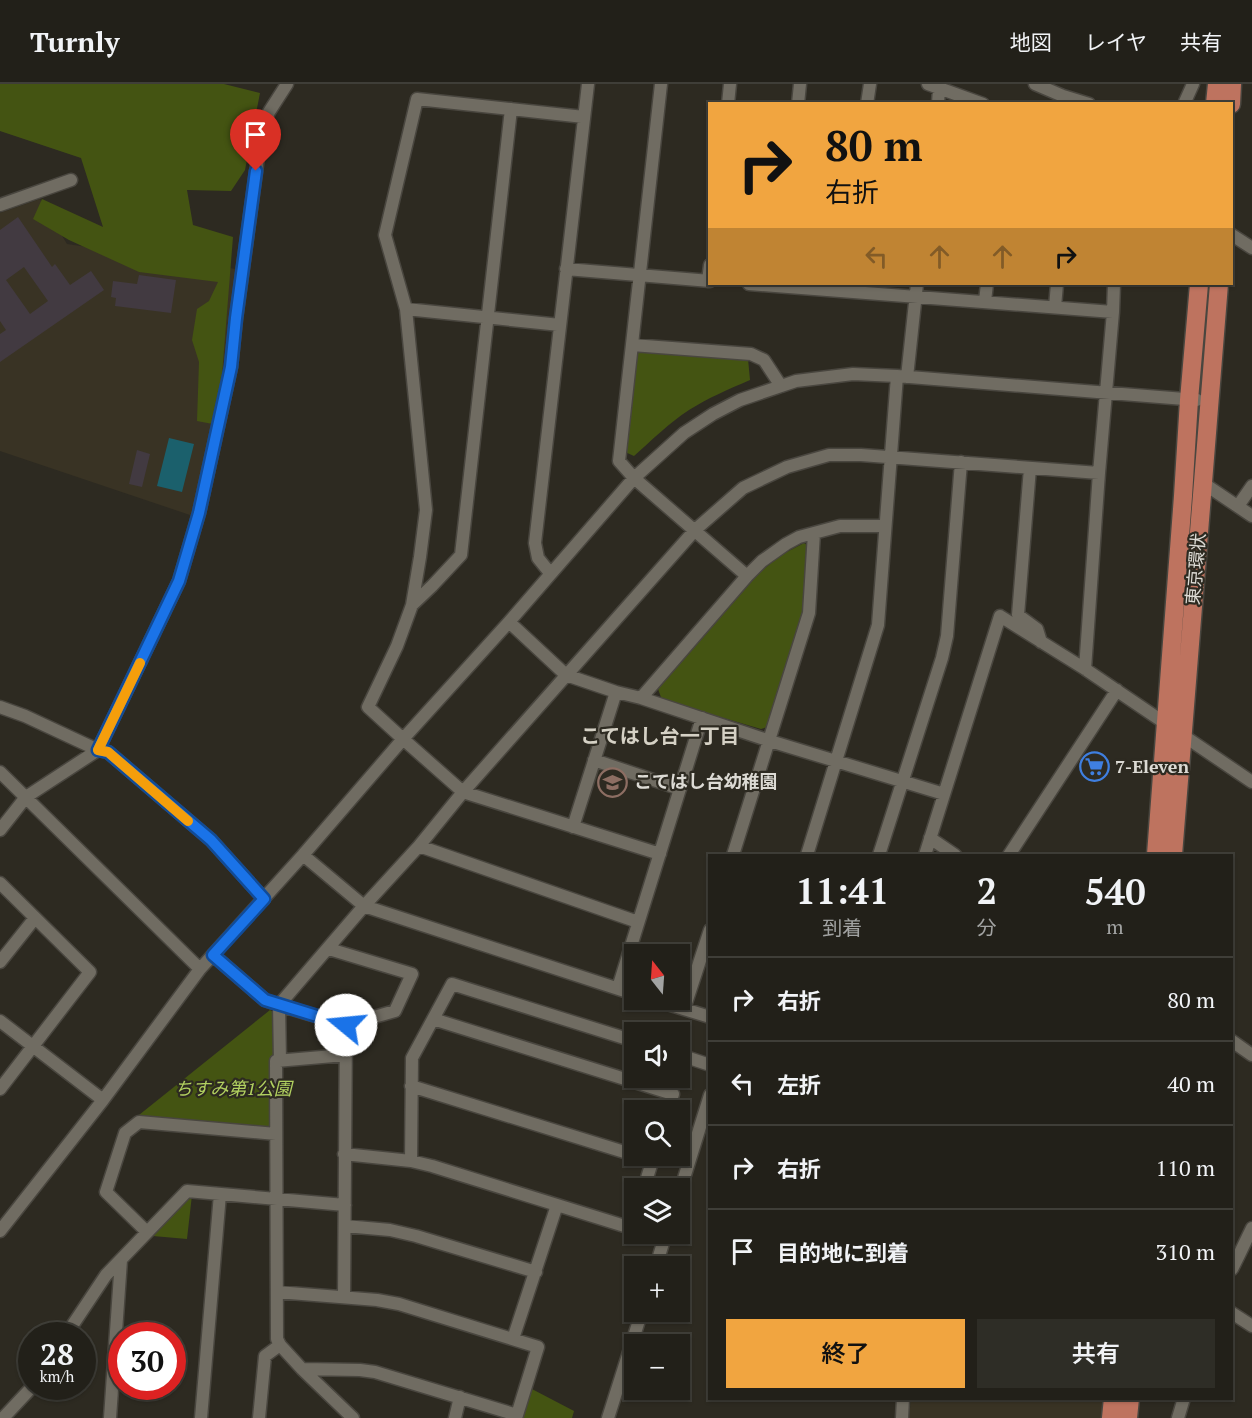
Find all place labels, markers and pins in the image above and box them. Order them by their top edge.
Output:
pin [230,109,281,171]
supermarket icon: 7-Eleven [1078,751,1110,783]
place label: 7-Eleven [1115,754,1189,778]
school or university icon: こてはし台幼稚園 [597,766,629,798]
place label: こてはし台幼稚園 [634,769,778,793]

